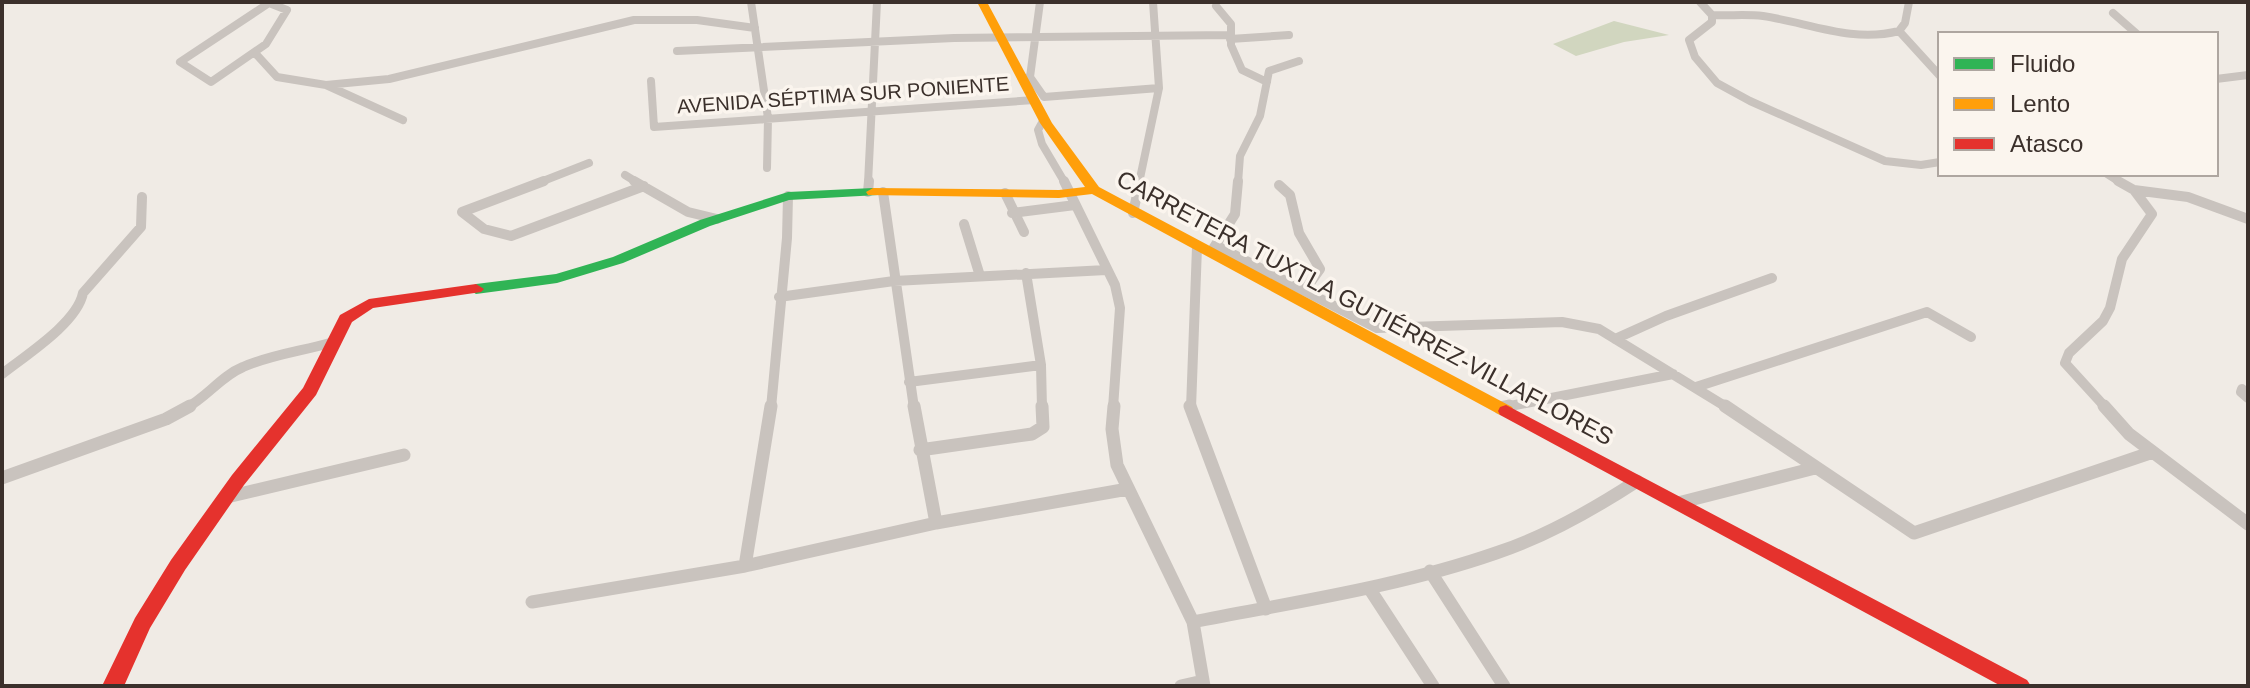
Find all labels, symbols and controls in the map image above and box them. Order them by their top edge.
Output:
legend [1938,32,2218,176]
text: Fluido [2010,50,2075,77]
street label: AVENIDA SÉPTIMA SUR PONIENTE [676,72,1010,118]
text: Lento [2010,90,2070,117]
text: Atasco [2010,130,2083,157]
street label: CARRETERA TUXTLA GUTIÉRREZ-VILLAFLORES [1112,165,1618,451]

